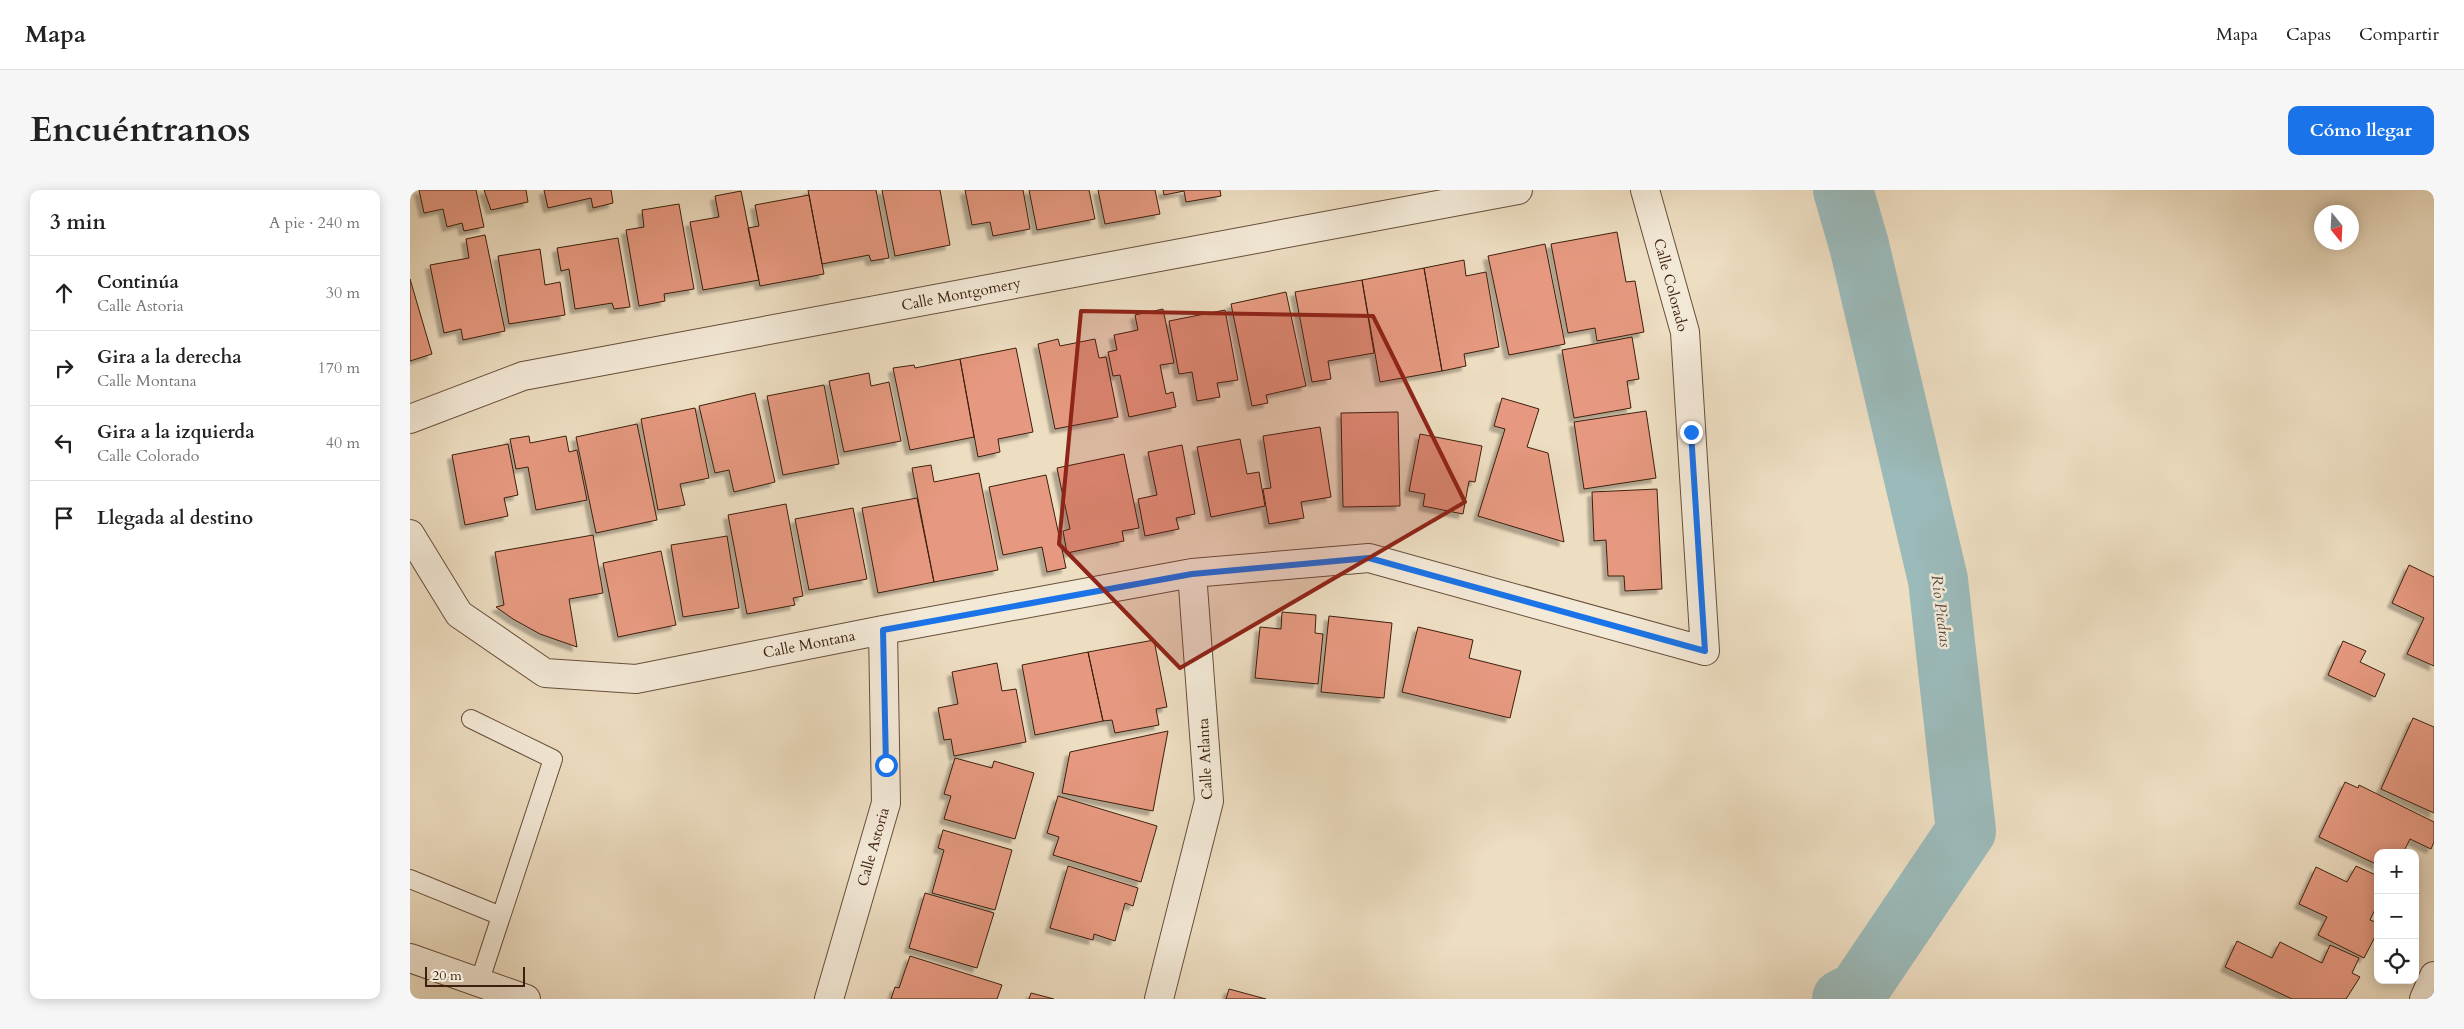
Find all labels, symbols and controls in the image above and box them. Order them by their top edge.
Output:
text: Mapa [25,18,86,51]
text: Mapa [2216,22,2258,47]
text: Capas [2286,22,2331,47]
text: Compartir [2359,22,2439,47]
text: Encuéntranos [30,106,251,154]
button: Cómo llegar [2288,106,2434,155]
north arrow [2314,205,2359,250]
text: 3 min [50,208,106,237]
text: A pie · 240 m [269,212,360,234]
street label: Calle Colorado [1649,236,1693,334]
text: Continúa [97,269,179,295]
street label: Calle Montgomery [900,273,1023,315]
icon: ahead [50,279,78,307]
text: 30 m [326,282,360,304]
text: Calle Astoria [97,295,184,317]
text: Gira a la derecha [97,344,242,370]
icon: right [50,354,78,382]
text: 170 m [318,357,360,379]
text: Calle Montana [97,370,197,392]
text: Gira a la izquierda [97,419,255,445]
route end [1680,421,1703,444]
icon: left [50,429,78,457]
text: 40 m [326,432,360,454]
text: Calle Colorado [97,445,199,467]
icon: arrive [50,504,78,532]
text: Llegada al destino [97,505,253,531]
water label: Río Piedras [1926,573,1956,649]
street label: Calle Montana [761,625,857,663]
street label: Calle Atlanta [1193,717,1217,800]
route start [875,754,898,777]
street label: Calle Astoria [852,805,894,889]
map controls [2374,849,2419,984]
button: + [2374,849,2419,894]
button: − [2374,894,2419,939]
button: locate [2374,939,2419,984]
scale bar [425,964,525,987]
text: 20 m [432,966,462,985]

